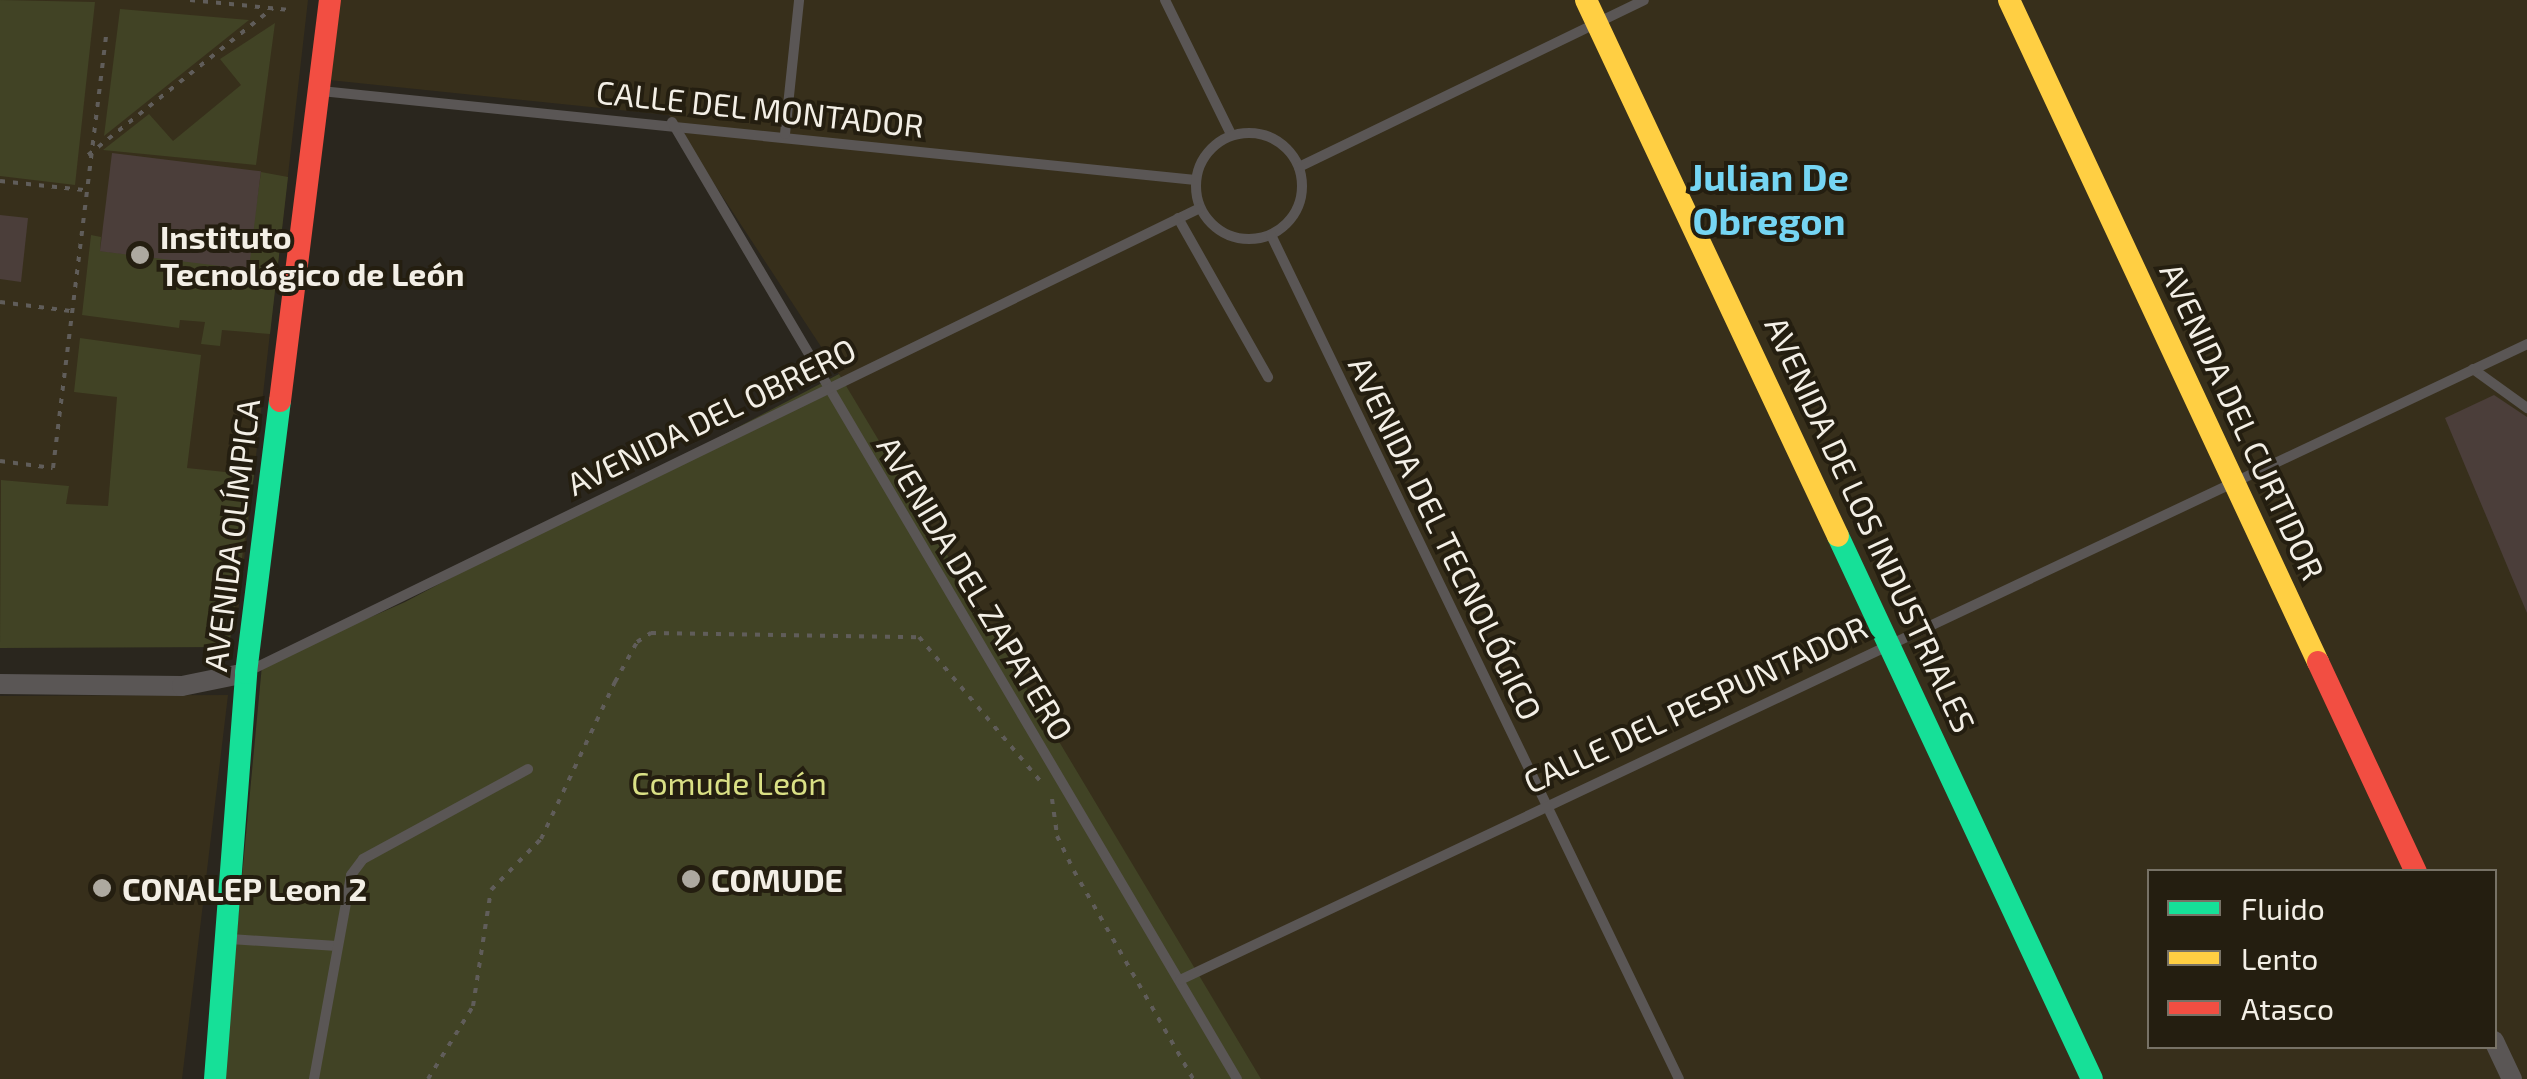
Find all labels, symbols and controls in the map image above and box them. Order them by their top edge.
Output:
street label: CALLE DEL MONTADOR [594,72,926,144]
district label: Julian De Obregon [1689,154,1849,243]
place label: Instituto Tecnológico de León [160,218,465,293]
marker: Instituto Tecnológico de León [129,244,151,266]
street label: AVENIDA DEL CURTIDOR [2152,256,2334,586]
street label: AVENIDA DE LOS INDUSTRIALES [1758,310,1984,738]
street label: AVENIDA DEL OBRERO [560,329,862,503]
street label: AVENIDA DEL TECNOLÓGICO [1341,349,1551,727]
street label: AVENIDA OLÍMPICA [195,396,267,674]
street label: AVENIDA DEL ZAPATERO [870,428,1082,748]
street label: CALLE DEL PESPUNTADOR [1517,607,1873,801]
park label: Comude León [631,763,827,801]
place label: COMUDE [711,860,843,898]
marker: COMUDE [680,868,702,890]
place label: CONALEP Leon 2 [122,869,368,907]
legend [2147,869,2497,1049]
marker: CONALEP Leon 2 [91,877,113,899]
text: Fluido [2241,890,2325,926]
text: Lento [2241,940,2318,976]
text: Atasco [2241,990,2334,1026]

